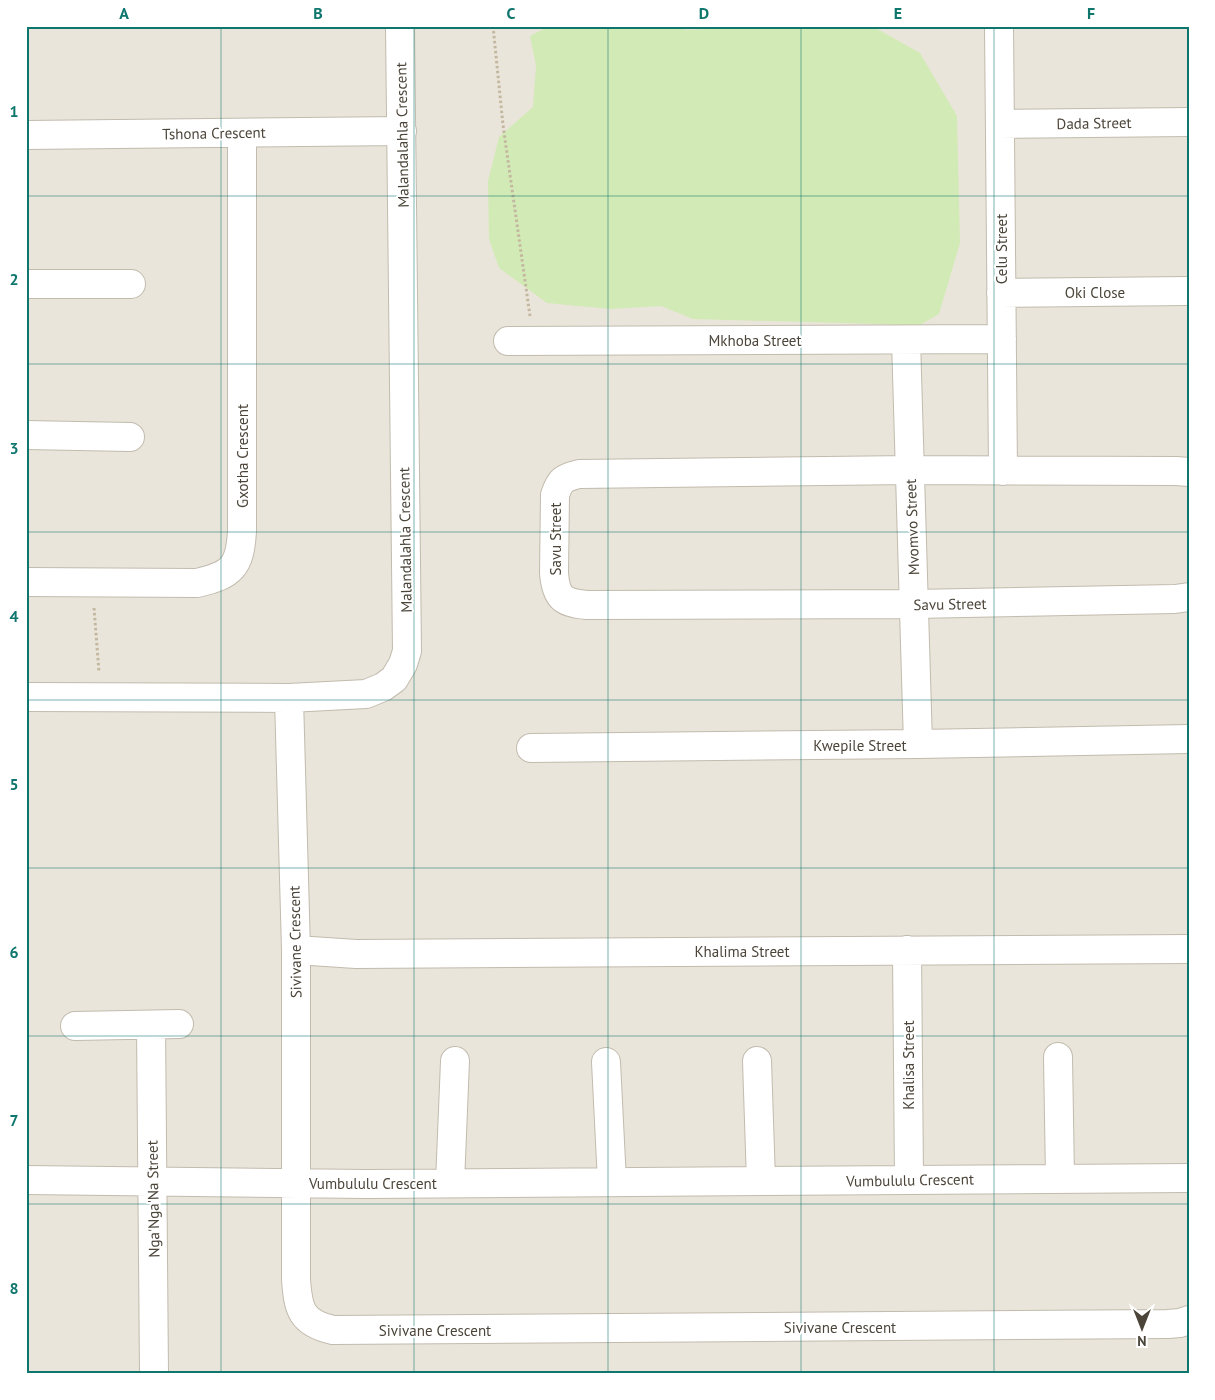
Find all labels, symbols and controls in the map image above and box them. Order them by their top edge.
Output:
text: A [119,3,129,23]
text: B [313,3,323,23]
text: C [507,3,516,23]
text: D [699,3,709,23]
text: E [894,3,902,23]
text: F [1087,3,1095,23]
street label: Malandalahla Crescent [391,62,413,208]
text: 1 [9,101,19,121]
street label: Dada Street [1056,113,1132,133]
street label: Tshona Crescent [162,123,266,143]
street label: Celu Street [992,214,1011,284]
text: 2 [9,269,19,289]
street label: Oki Close [1065,283,1125,302]
street label: Mkhoba Street [708,331,802,350]
street label: Gxotha Crescent [233,404,252,508]
text: 3 [9,438,19,458]
street label: Malandalahla Crescent [394,467,416,613]
street label: Mvomvo Street [901,478,923,576]
street label: Savu Street [546,502,565,576]
street label: Savu Street [913,594,987,614]
text: 4 [9,606,19,626]
street label: Kwepile Street [813,736,907,755]
text: 5 [9,774,19,794]
street label: Sivivane Crescent [285,886,305,998]
text: 6 [9,942,19,962]
street label: Khalima Street [694,942,790,961]
street label: Khalisa Street [899,1020,918,1110]
text: 7 [9,1110,19,1130]
street label: Nga'Nga'Na Street [142,1140,164,1258]
street label: Vumbululu Crescent [845,1169,974,1191]
street label: Vumbululu Crescent [308,1174,437,1193]
text: 8 [9,1278,19,1298]
north arrow [1118,1302,1168,1352]
street label: Sivivane Crescent [784,1318,896,1337]
street label: Sivivane Crescent [379,1321,491,1340]
text: N [1137,1332,1147,1350]

